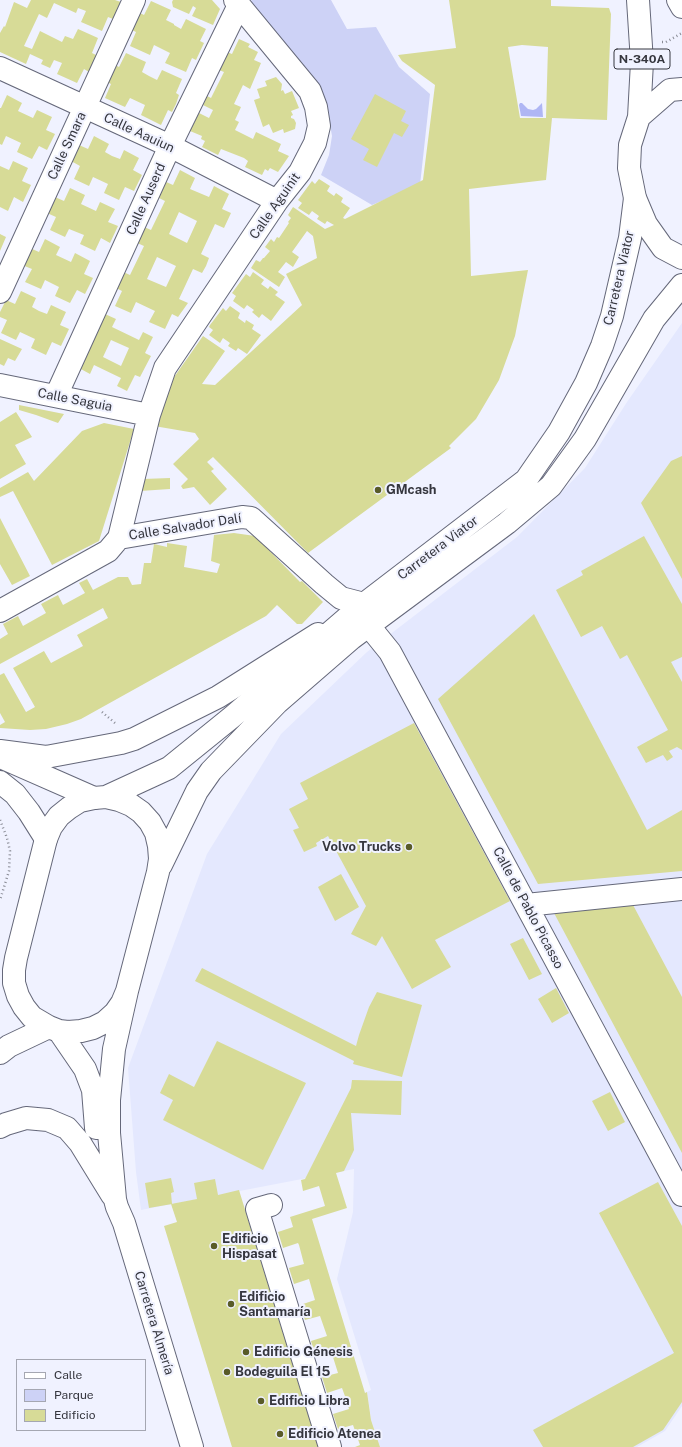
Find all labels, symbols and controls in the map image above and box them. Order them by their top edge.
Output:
road number: N-340A [614,49,670,69]
street label: Calle Smara [44,110,90,182]
street label: Calle Aauiun [101,110,177,156]
street label: Calle Auserd [123,161,169,237]
street label: Calle Aguinit [246,170,304,242]
street label: Carretera Viator [601,229,637,327]
street label: Calle Saguia [36,385,114,415]
place label: GMcash [386,482,437,498]
marker: GMcash [373,485,383,495]
street label: Calle Salvador Dalí [128,510,242,544]
street label: Carretera Viator [395,513,481,583]
place label: Volvo Trucks [322,839,401,855]
marker: Volvo Trucks [404,842,414,852]
street label: Calle de Pablo Picasso [489,845,567,971]
place label: Edificio Hispasat [222,1231,277,1262]
marker: Edificio Hispasat [209,1241,219,1251]
street label: Carretera Almería [131,1269,177,1377]
place label: Edificio Santamaría [239,1289,311,1320]
marker: Edificio Santamaría [226,1299,236,1309]
place label: Edificio Génesis [254,1344,353,1360]
marker: Edificio Génesis [241,1347,251,1357]
legend [16,1359,146,1431]
place label: Bodeguila El 15 [235,1364,330,1380]
marker: Bodeguila El 15 [222,1367,232,1377]
text: Calle [54,1368,82,1382]
text: Parque [54,1388,94,1402]
place label: Edificio Libra [269,1393,350,1409]
marker: Edificio Libra [256,1396,266,1406]
text: Edificio [54,1408,96,1422]
place label: Edificio Atenea [288,1426,381,1442]
marker: Edificio Atenea [275,1429,285,1439]

